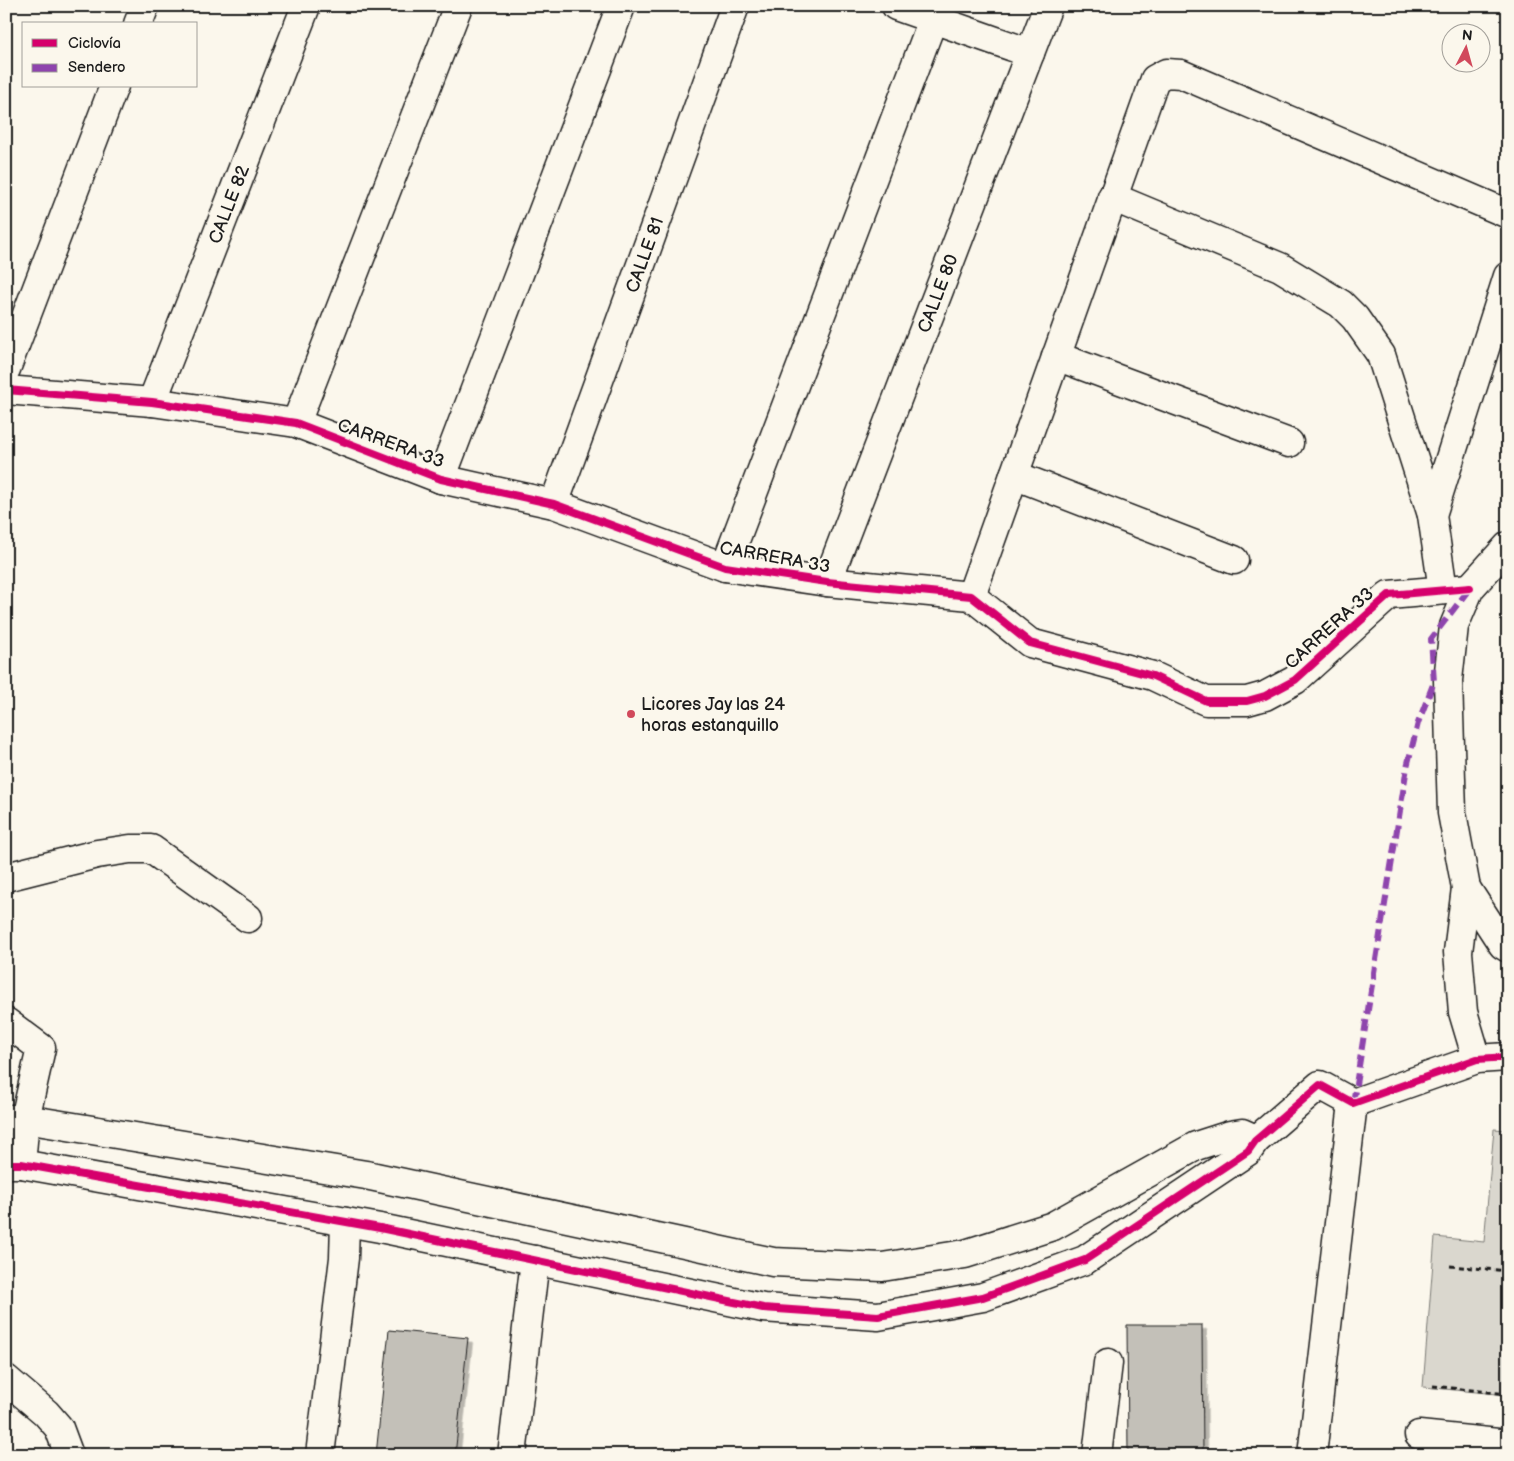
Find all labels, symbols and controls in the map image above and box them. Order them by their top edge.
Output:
legend [22,22,198,88]
north arrow [1442,22,1492,72]
text: N [1461,27,1473,45]
text: Ciclovía [68,34,121,53]
text: Sendero [68,58,126,77]
street label: CALLE 82 [205,162,254,247]
street label: CALLE 81 [622,215,668,296]
street label: CALLE 80 [914,251,963,336]
street label: CARRERA 33 [335,414,447,473]
street label: CARRERA 33 [718,537,832,578]
street label: CARRERA 33 [1281,583,1378,674]
place label: Licores Jay las 24 horas estanquillo [641,694,785,736]
marker: Licores Jay las 24 horas estanquillo [625,708,637,720]

